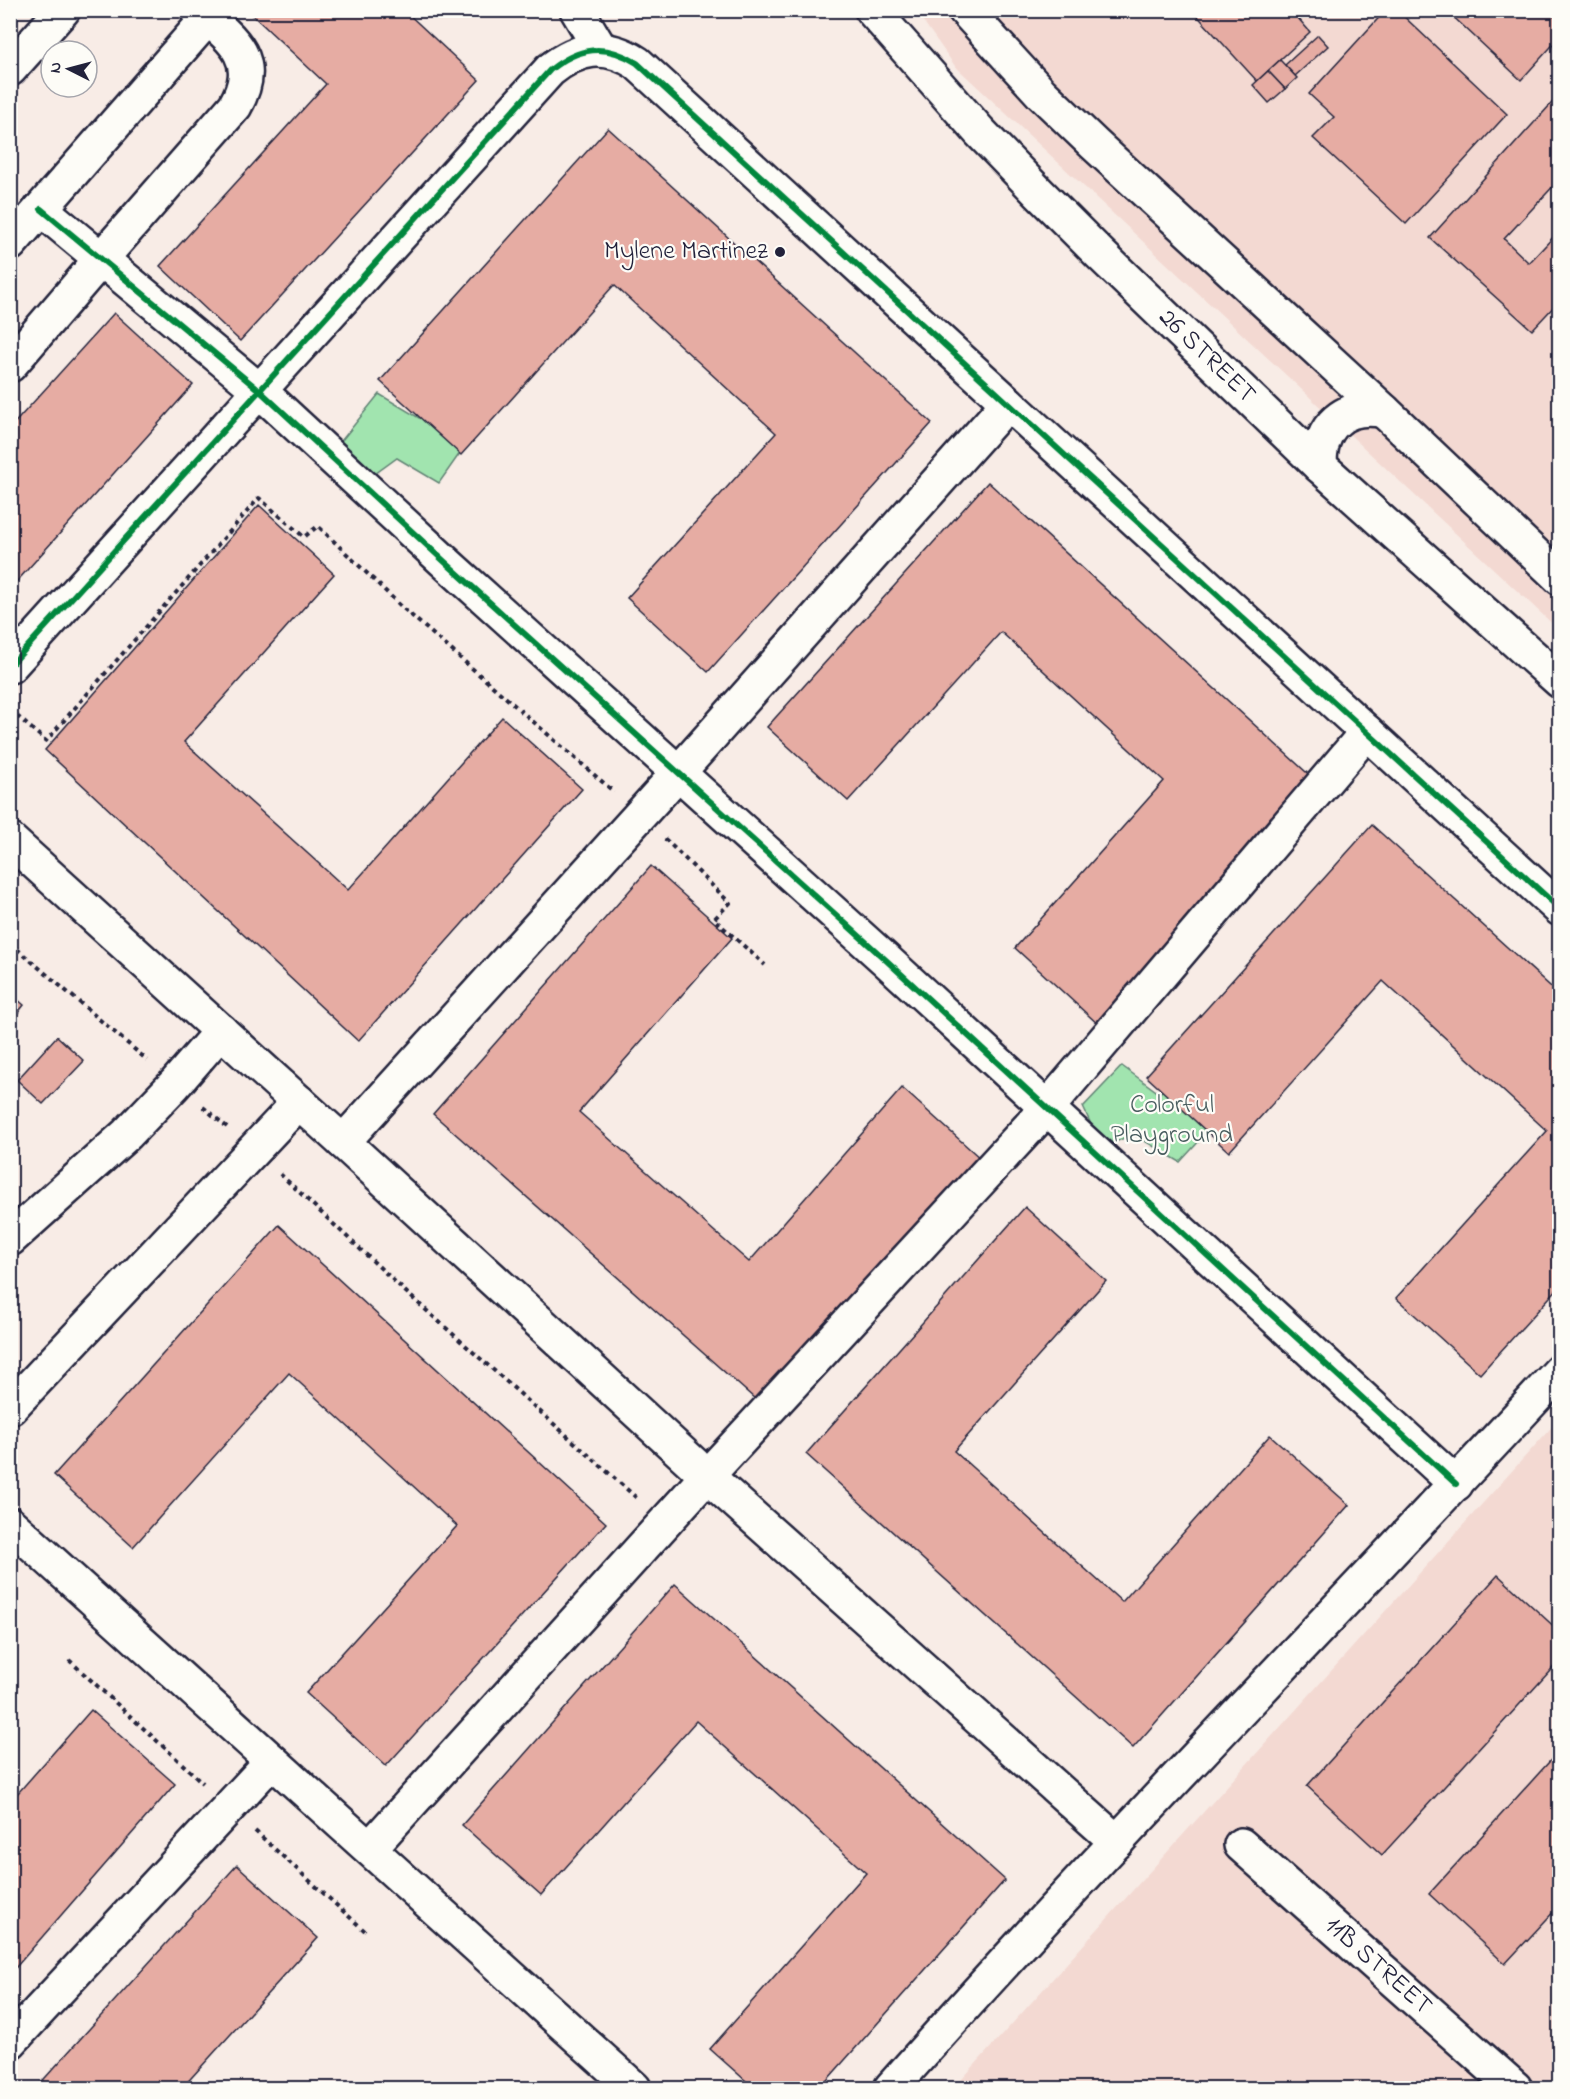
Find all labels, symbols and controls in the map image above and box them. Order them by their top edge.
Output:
north arrow [39,39,99,99]
text: N [44,61,69,74]
place label: Mylene Martinez [604,233,768,271]
marker: Mylene Martinez [773,245,787,259]
street label: 26 STREET [1149,300,1264,413]
park label: Colorful Playground [1111,1087,1233,1155]
street label: 11B STREET [1316,1908,1440,2025]

